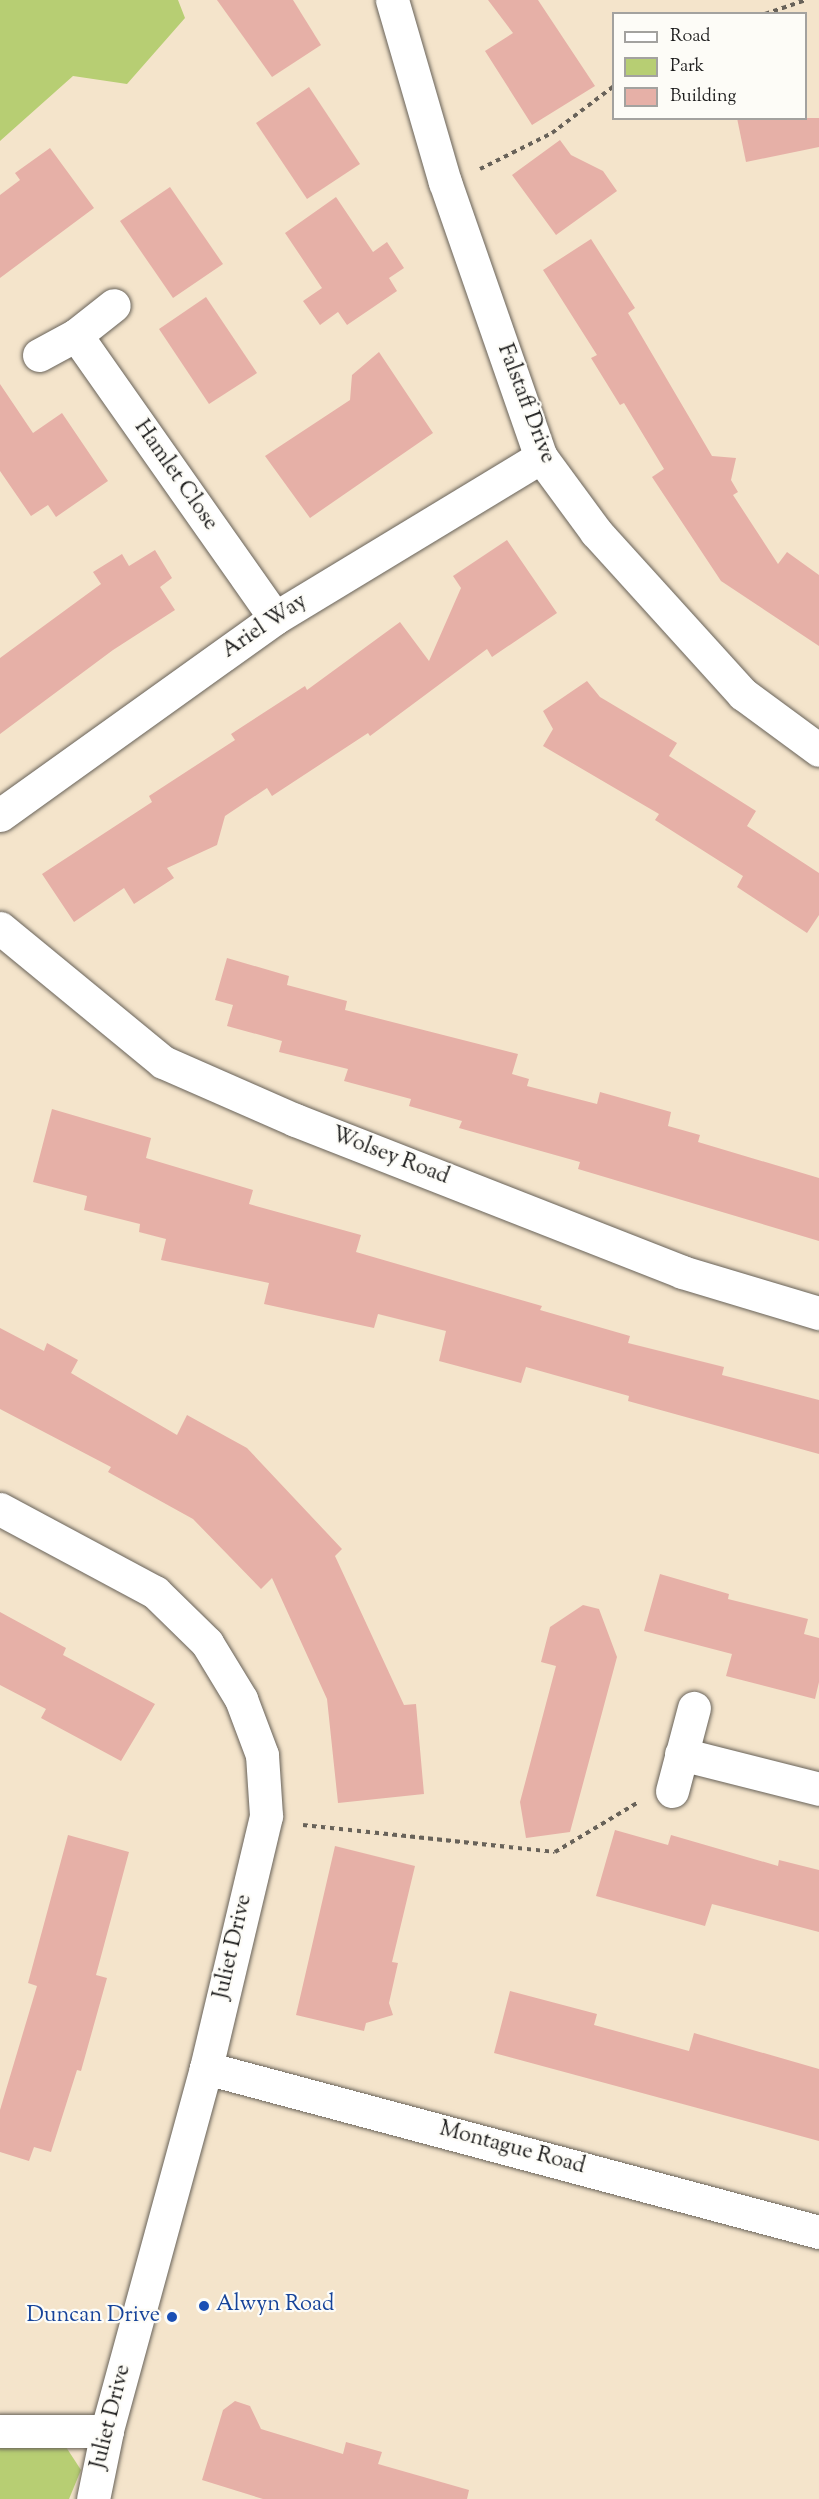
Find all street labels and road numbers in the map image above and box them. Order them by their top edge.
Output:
street label: Falstaff Drive [490,341,560,467]
street label: Hamlet Close [127,416,223,536]
street label: Ariel Way [218,589,312,665]
street label: Wolsey Road [327,1122,453,1192]
street label: Juliet Drive [209,1892,259,2002]
street label: Montague Road [436,2117,588,2181]
street label: Juliet Drive [86,2362,138,2472]

